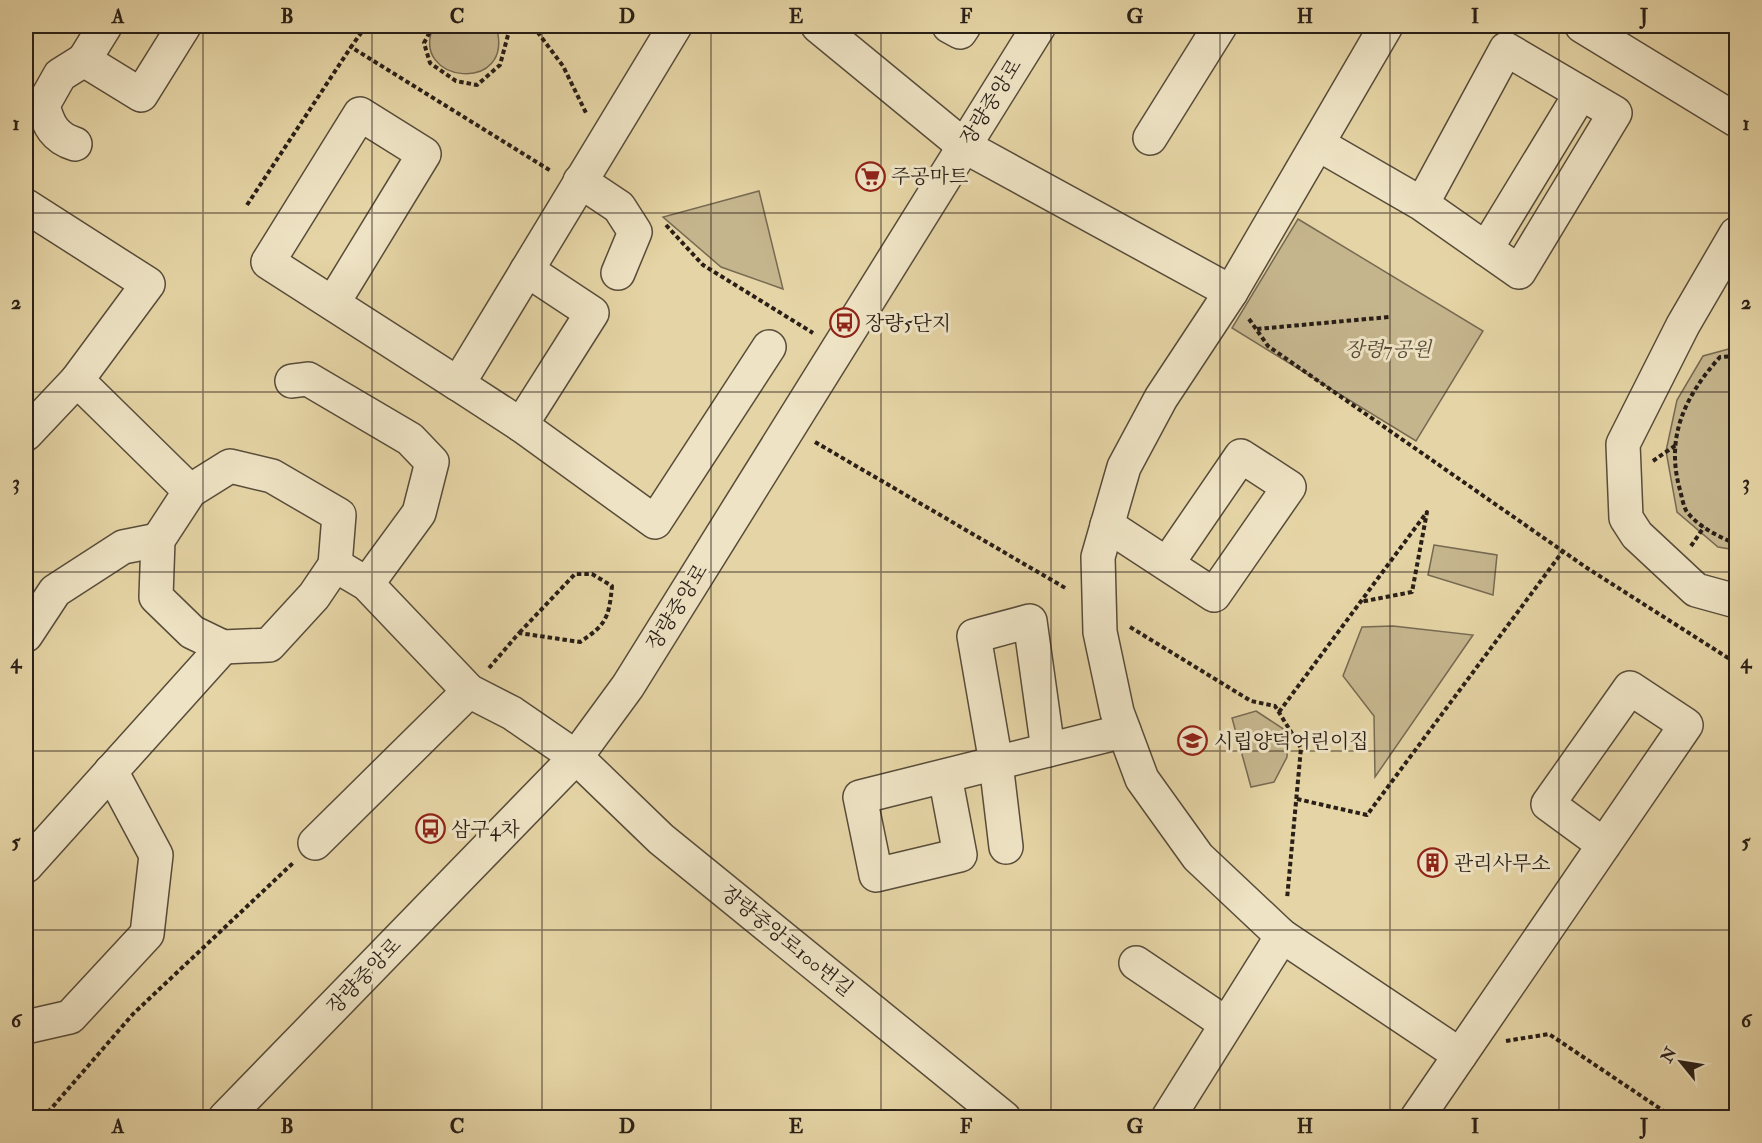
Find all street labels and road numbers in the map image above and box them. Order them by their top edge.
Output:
street label: 장량중앙로 [955,54,1027,150]
street label: 장량중앙로 [641,559,713,655]
street label: 장량중앙로100번길 [716,880,858,1002]
street label: 장량중앙로 [321,933,407,1019]

